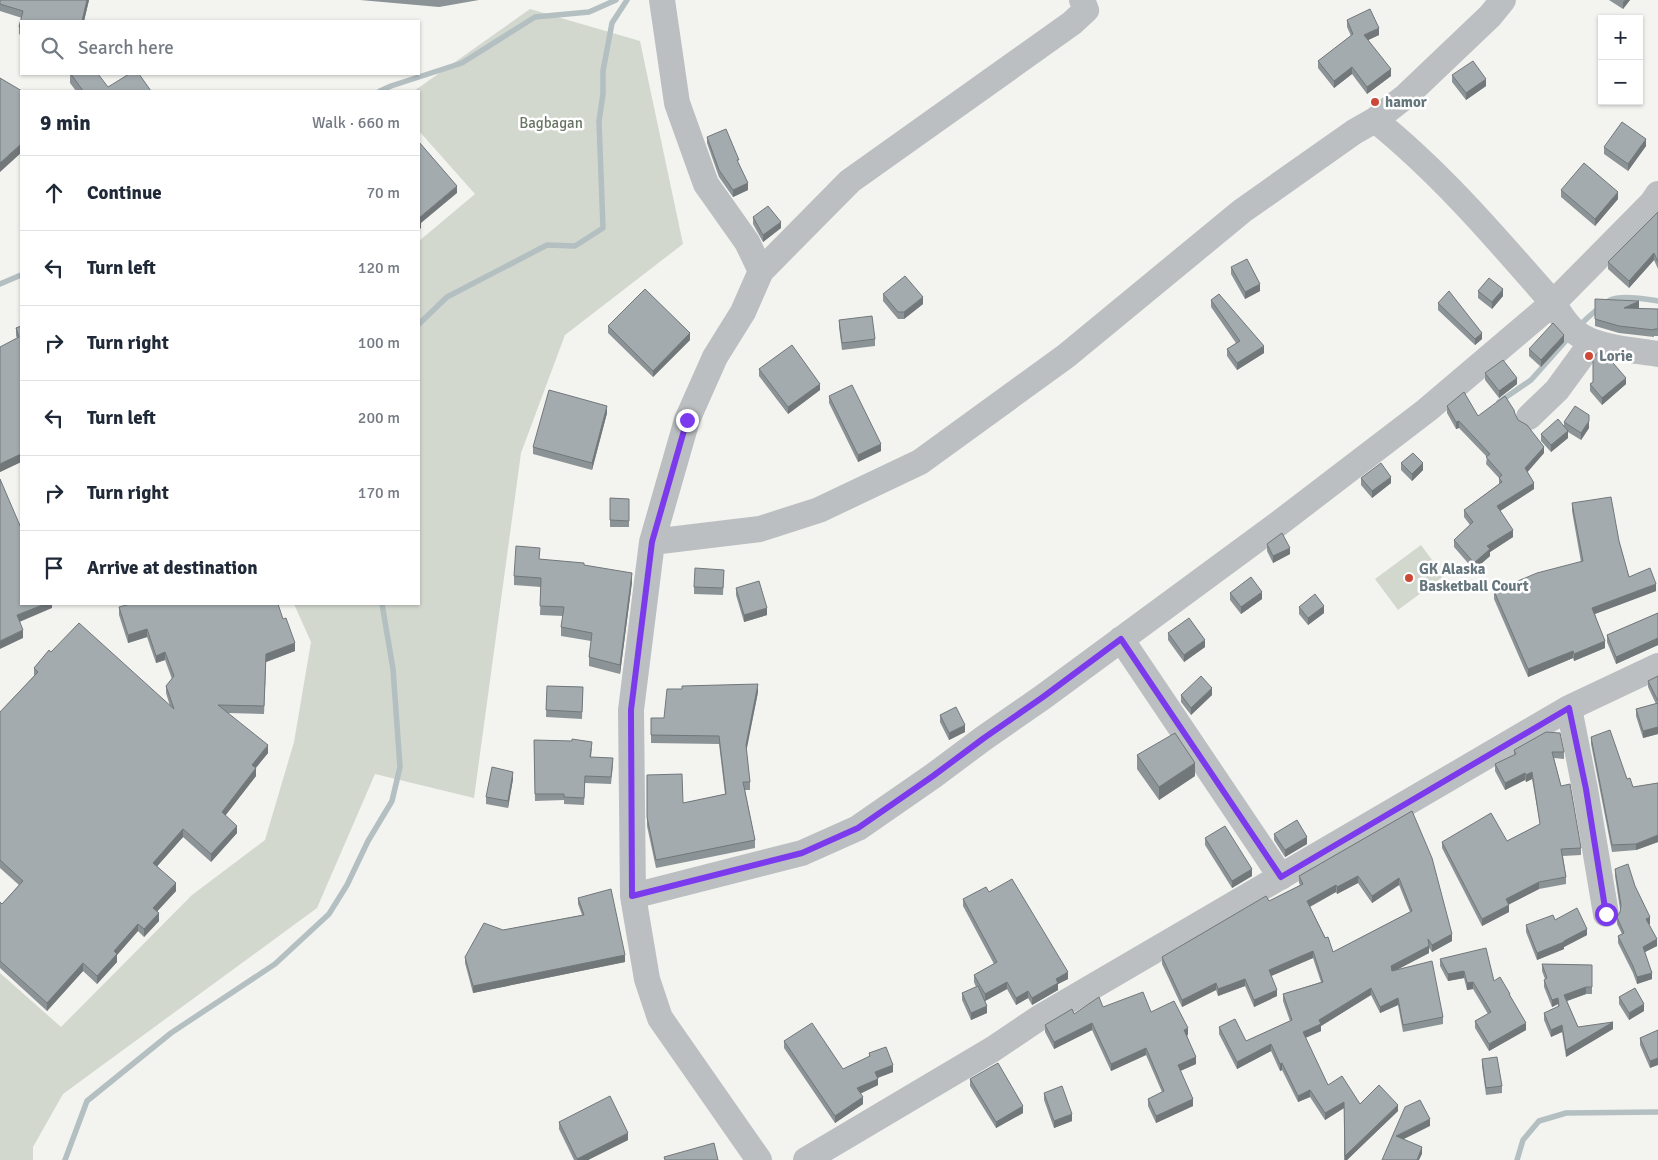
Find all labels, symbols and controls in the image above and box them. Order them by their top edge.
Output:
map controls [1598,15,1643,105]
button: + [1598,15,1643,60]
search box [20,20,420,75]
icon: search [38,34,66,62]
text: Search here [78,36,174,60]
button: − [1598,60,1643,105]
place label: hamor [1385,93,1427,111]
marker: hamor [1369,96,1381,108]
text: 9 min [40,110,91,136]
text: Walk · 660 m [312,113,400,133]
park label: Bagbagan [519,114,583,132]
icon: ahead [40,179,68,207]
text: Continue [87,181,162,205]
text: 70 m [366,183,400,203]
icon: left [40,254,68,282]
text: Turn left [87,256,156,280]
text: 120 m [358,258,400,278]
icon: right [40,329,68,357]
text: Turn right [87,331,169,355]
text: 100 m [358,333,400,353]
place label: Lorie [1599,347,1633,365]
marker: Lorie [1583,350,1595,362]
icon: left [40,404,68,432]
text: Turn left [87,406,156,430]
text: 200 m [358,408,400,428]
route end [676,409,699,432]
icon: right [40,479,68,507]
text: Turn right [87,481,169,505]
text: 170 m [358,483,400,503]
icon: arrive [40,554,68,582]
text: Arrive at destination [87,556,258,580]
place label: GK Alaska Basketball Court [1419,560,1529,595]
marker: GK Alaska Basketball Court [1403,572,1415,584]
route start [1595,903,1618,926]

